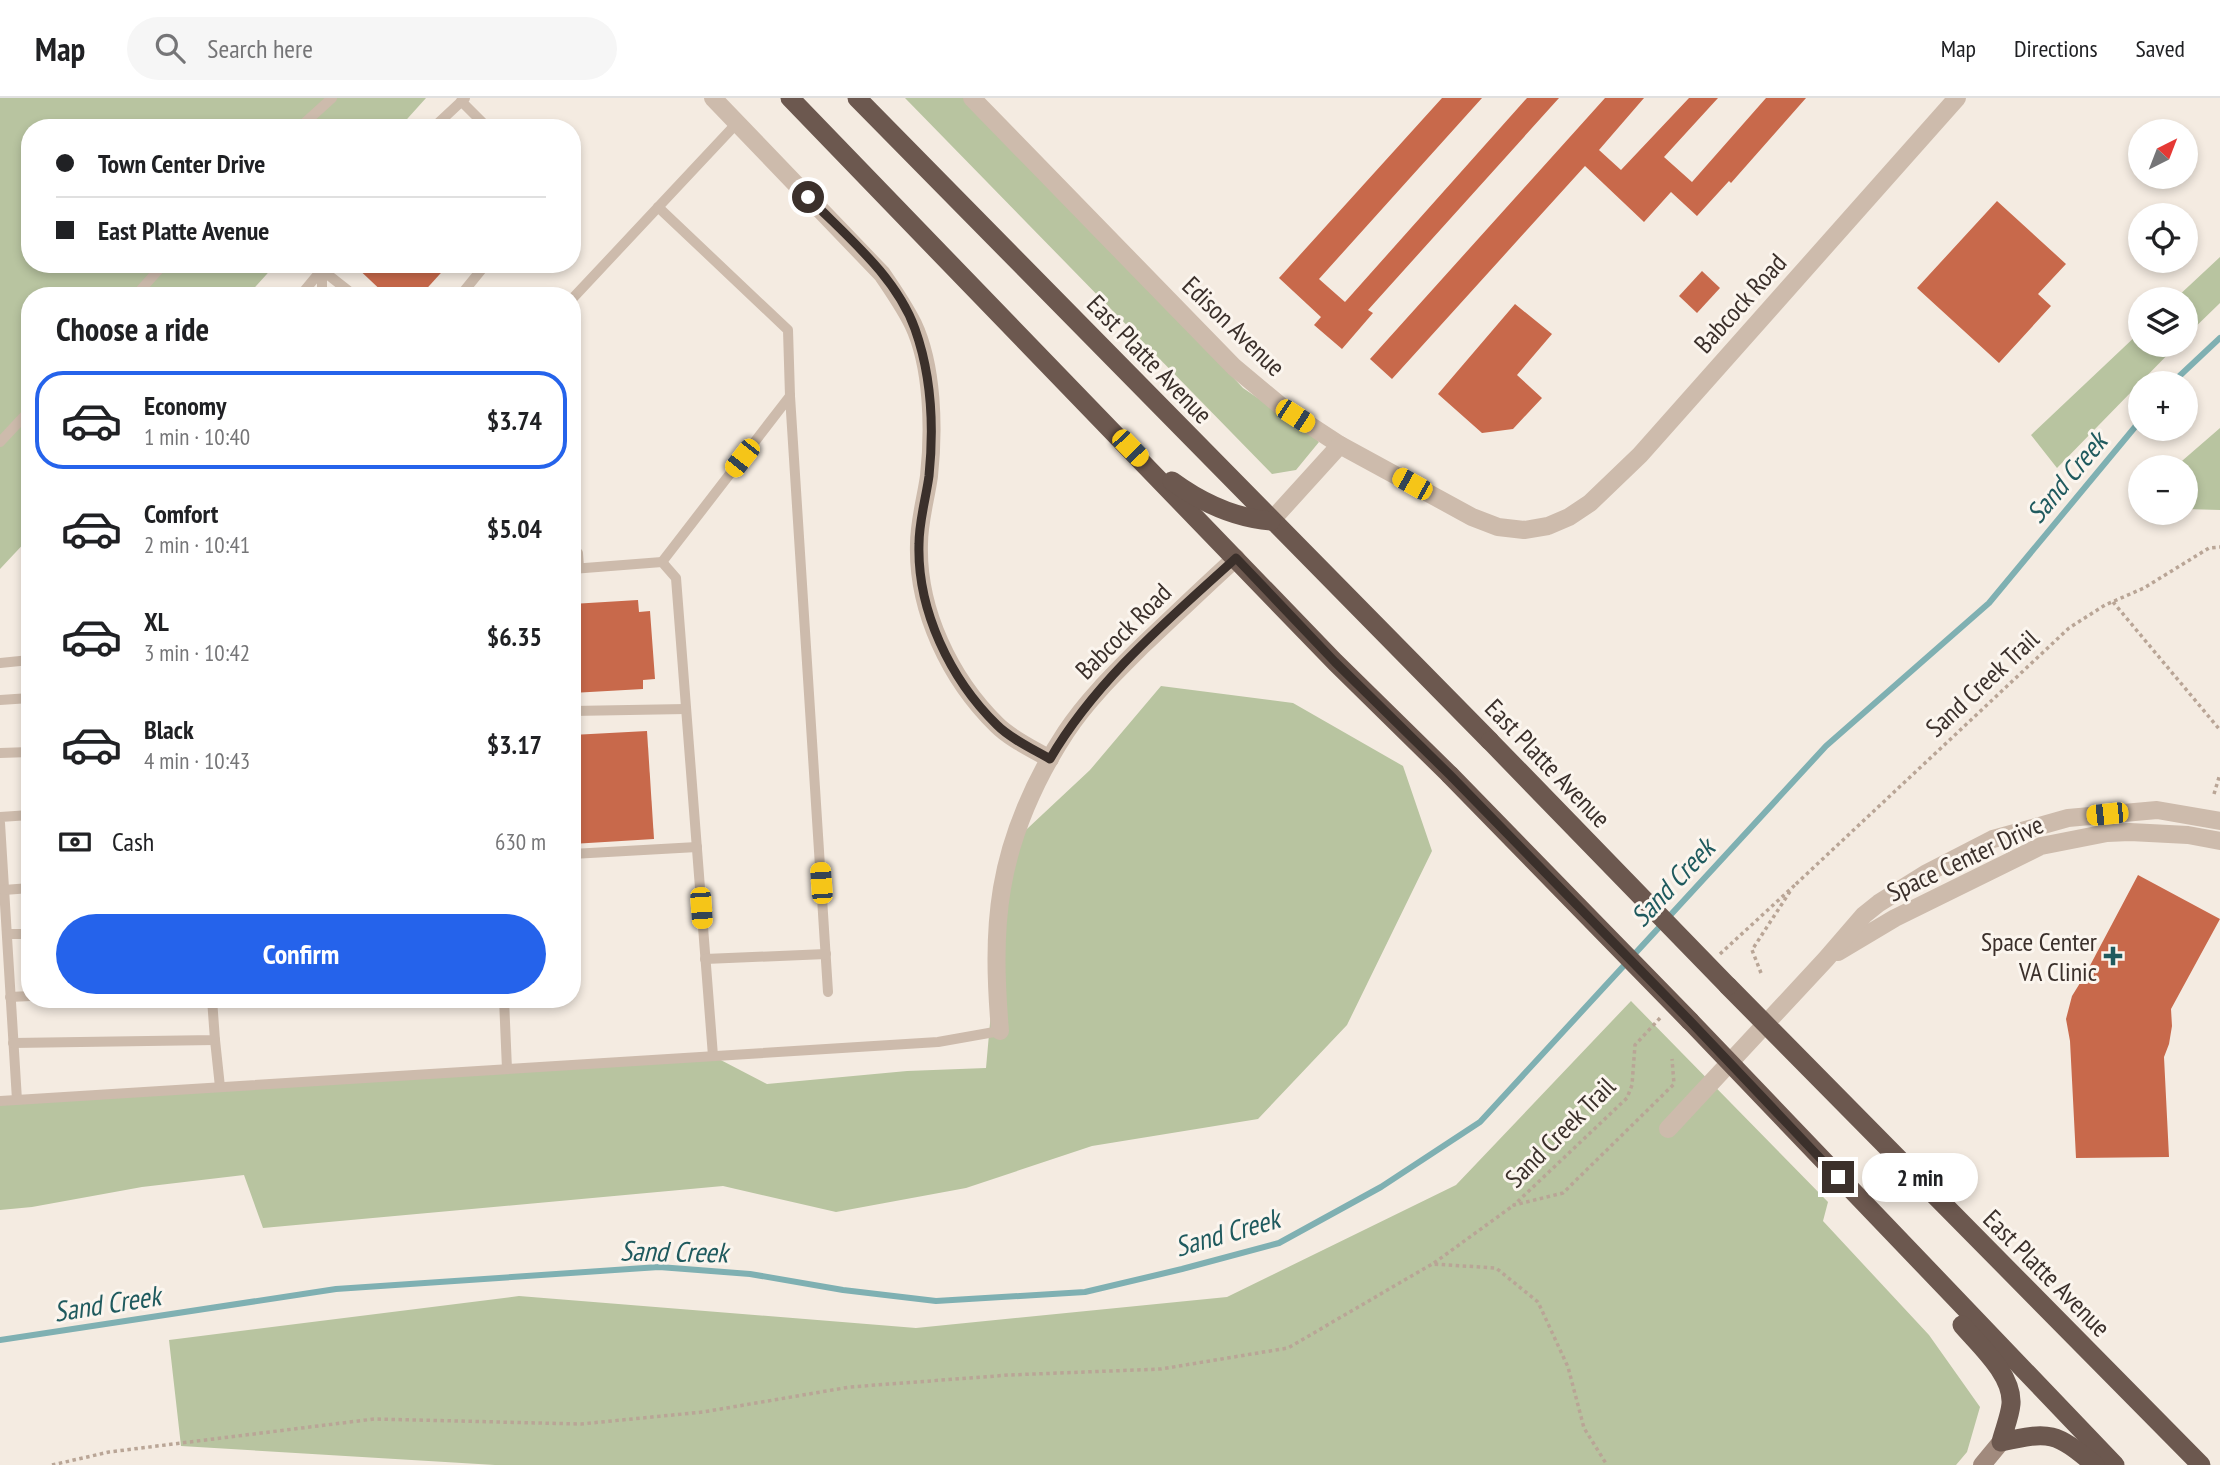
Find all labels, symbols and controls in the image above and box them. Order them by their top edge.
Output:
search box [127,17,617,80]
text: Map [35,27,85,70]
icon: search [151,29,189,67]
text: Search here [207,32,313,65]
text: Map [1941,33,1976,64]
text: Directions [2014,33,2098,64]
text: Saved [2136,33,2185,64]
north arrow [2128,119,2198,189]
map controls [2128,119,2198,525]
text: Town Center Drive [98,147,265,180]
route start [792,181,824,213]
button: locate [2128,203,2198,273]
text: East Platte Avenue [98,214,269,247]
street label: Babcock Road [1687,246,1793,360]
street label: Edison Avenue [1176,269,1292,383]
button: layers [2128,287,2198,357]
street label: East Platte Avenue [1080,288,1220,430]
text: Choose a ride [56,308,209,350]
button: + [2128,371,2198,441]
icon: car [60,389,123,452]
text: Economy [144,389,226,422]
car [1272,396,1319,436]
text: $3.74 [487,404,542,437]
text: 1 min · 10:40 [144,422,250,451]
water label: Sand Creek [2017,422,2117,530]
car [1108,426,1153,470]
car [721,435,764,481]
button: − [2128,455,2198,525]
car [1389,465,1436,503]
icon: car [60,497,123,560]
text: Comfort [144,497,218,530]
text: $5.04 [487,512,542,545]
text: 2 min · 10:41 [144,530,250,559]
street label: Babcock Road [1068,576,1178,686]
icon: car [60,605,123,668]
text: XL [144,605,169,638]
text: $6.35 [487,620,542,653]
street label: Sand Creek Trail [1919,622,2045,744]
text: 3 min · 10:42 [144,638,250,667]
street label: East Platte Avenue [1478,692,1618,834]
icon: car [60,713,123,776]
text: Black [144,713,194,746]
text: $3.17 [487,728,542,761]
text: 4 min · 10:43 [144,746,250,775]
car [2086,801,2129,827]
street label: Space Center Drive [1882,807,2048,909]
icon: cash [56,823,94,861]
text: Cash [112,825,154,858]
text: 630 m [495,827,546,856]
water label: Sand Creek [1622,828,1724,934]
car [810,861,833,905]
car [690,886,713,930]
button: Confirm [56,914,546,994]
place label: Space Center VA Clinic [1981,925,2097,988]
marker: Space Center VA Clinic [2103,946,2123,966]
street label: Sand Creek Trail [1498,1070,1622,1194]
callout: 2 min [1862,1152,1978,1202]
route end [1822,1161,1854,1193]
text: 2 min [1897,1163,1943,1192]
water label: Sand Creek [1170,1199,1287,1265]
street label: East Platte Avenue [1976,1202,2118,1344]
water label: Sand Creek [620,1232,731,1270]
water label: Sand Creek [51,1276,166,1330]

